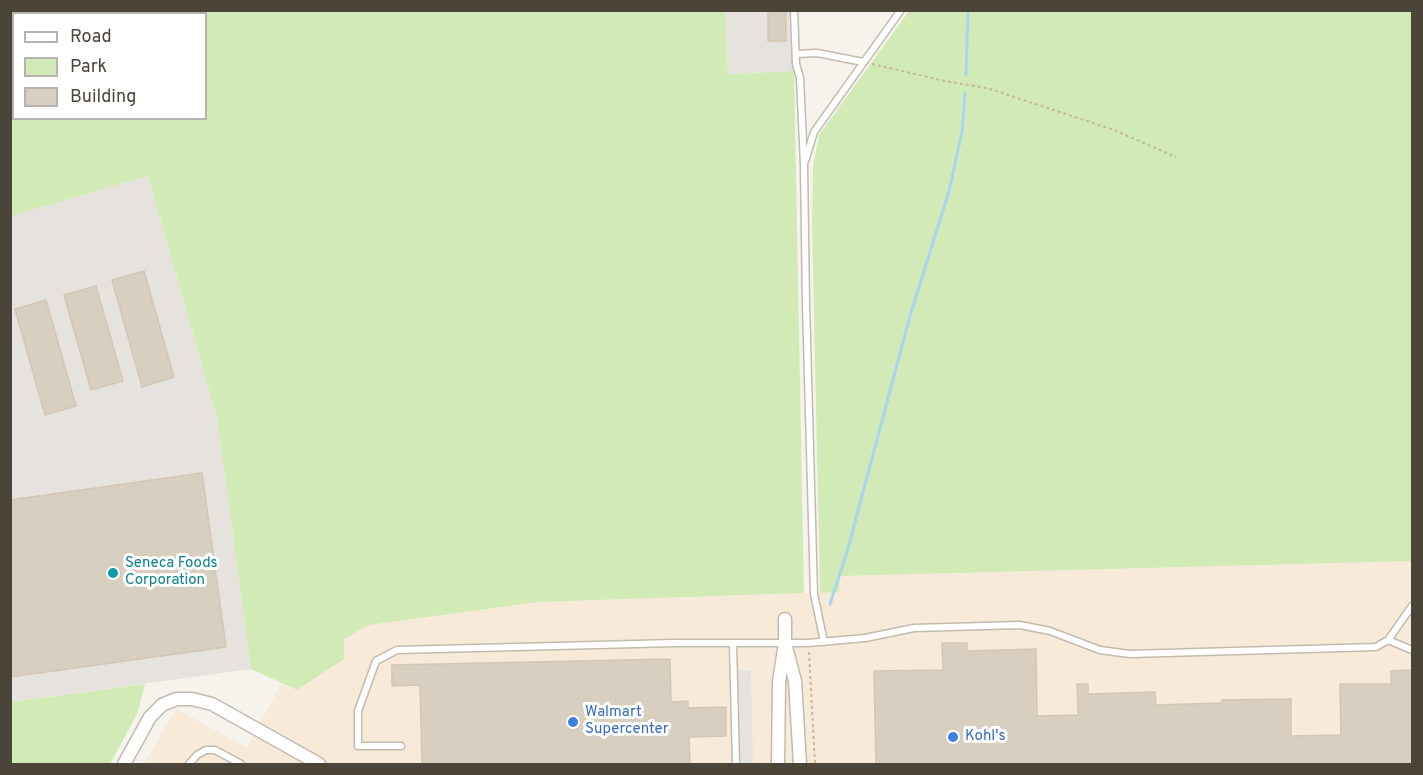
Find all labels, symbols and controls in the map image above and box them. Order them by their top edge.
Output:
legend [12,12,207,120]
text: Road [70,26,112,49]
text: Park [70,56,107,79]
text: Building [70,86,136,109]
place label: Seneca Foods Corporation [125,555,218,590]
marker: Seneca Foods Corporation [106,566,120,580]
place label: Walmart Supercenter [585,704,669,739]
marker: Walmart Supercenter [566,715,580,729]
place label: Kohl's [965,728,1006,746]
marker: Kohl's [946,730,960,744]

